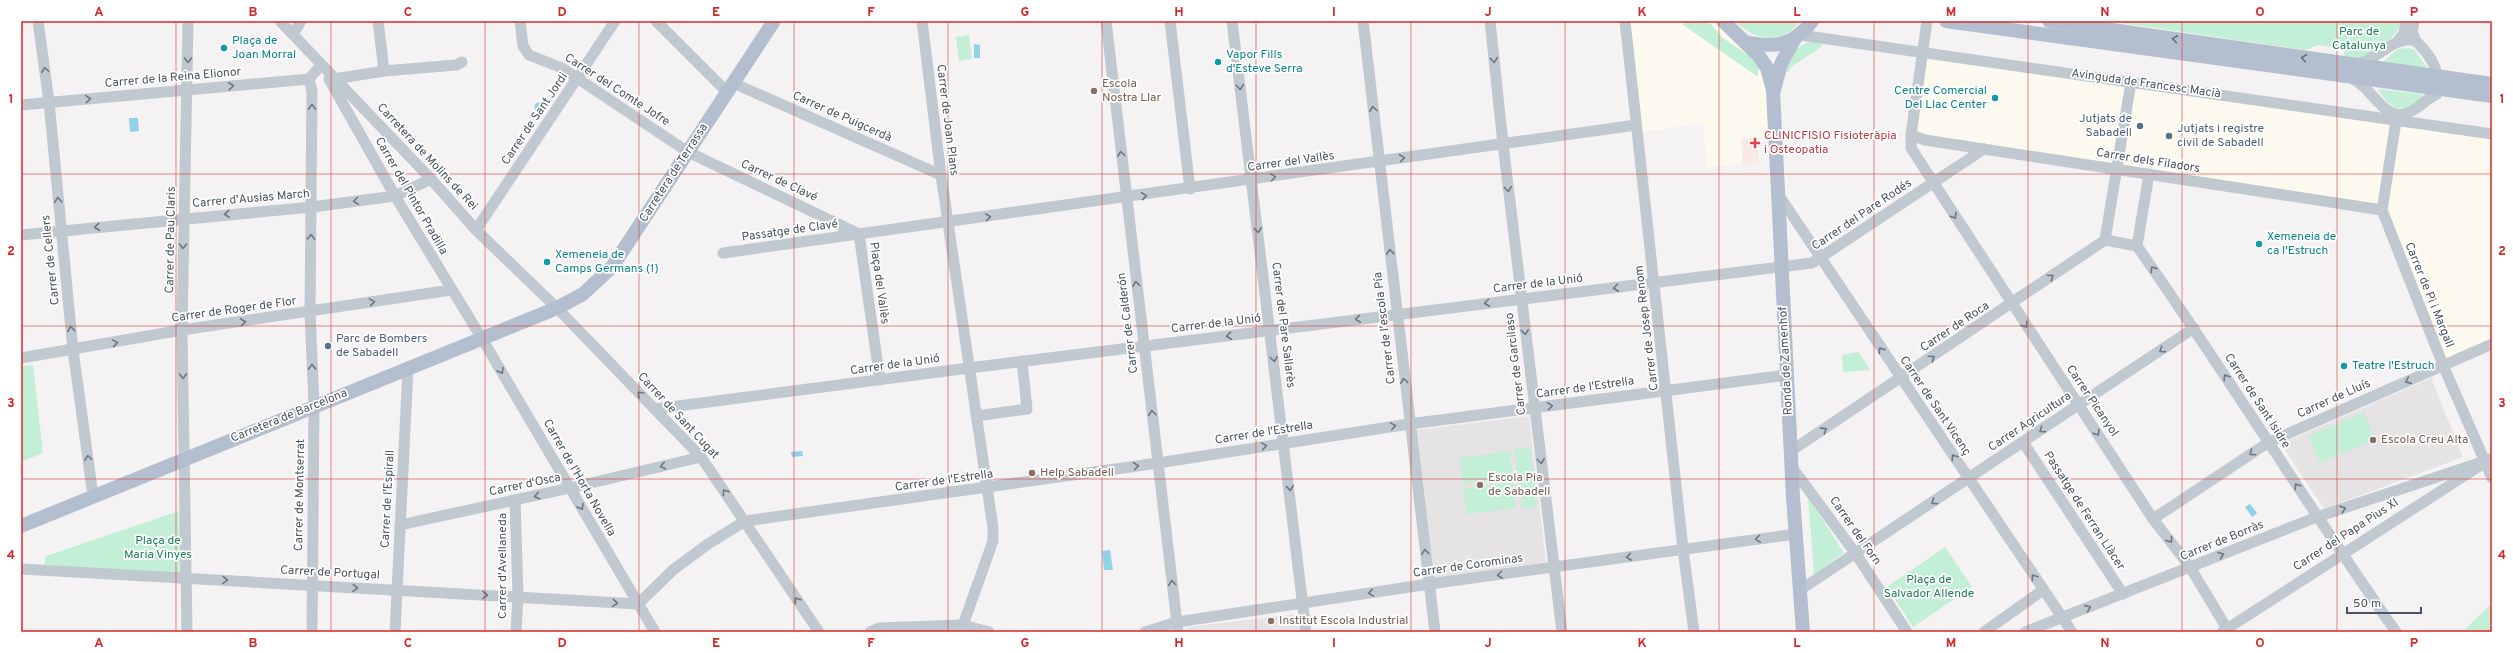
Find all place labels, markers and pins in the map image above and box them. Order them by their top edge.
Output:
place label: Plaça de Joan Morral [232,33,296,63]
marker: Plaça de Joan Morral [219,43,229,53]
place label: Vapor Fills d'Esteve Serra [1226,47,1303,77]
marker: Vapor Fills d'Esteve Serra [1213,57,1223,67]
place label: Escola Nostra Llar [1102,76,1162,106]
place label: Centre Comercial Del Llac Center [1894,83,1987,113]
marker: Escola Nostra Llar [1089,86,1099,96]
marker: Centre Comercial Del Llac Center [1990,93,2000,103]
place label: Jutjats de Sabadell [2079,111,2132,141]
marker: Jutjats de Sabadell [2135,121,2145,131]
place label: Jutjats i registre civil de Sabadell [2177,121,2264,151]
place label: CLINICFISIO Fisioteràpia i Osteopatia [1764,128,1897,158]
marker: Jutjats i registre civil de Sabadell [2164,131,2174,141]
marker: CLINICFISIO Fisioteràpia i Osteopatia [1749,137,1761,149]
place label: Xemeneia de ca l'Estruch [2267,229,2336,259]
marker: Xemeneia de ca l'Estruch [2254,239,2264,249]
place label: Xemeneia de Camps Germans (1) [555,247,659,277]
marker: Xemeneia de Camps Germans (1) [542,257,552,267]
place label: Parc de Bombers de Sabadell [336,331,427,361]
marker: Parc de Bombers de Sabadell [323,341,333,351]
place label: Teatre l'Estruch [2352,358,2434,374]
marker: Teatre l'Estruch [2339,361,2349,371]
place label: Escola Creu Alta [2381,432,2468,448]
marker: Escola Creu Alta [2368,435,2378,445]
place label: Help Sabadell [1040,465,1114,481]
marker: Help Sabadell [1027,468,1037,478]
place label: Escola Pia de Sabadell [1488,470,1550,500]
marker: Escola Pia de Sabadell [1475,480,1485,490]
place label: Institut Escola Industrial [1279,613,1408,629]
marker: Institut Escola Industrial [1266,616,1276,626]

